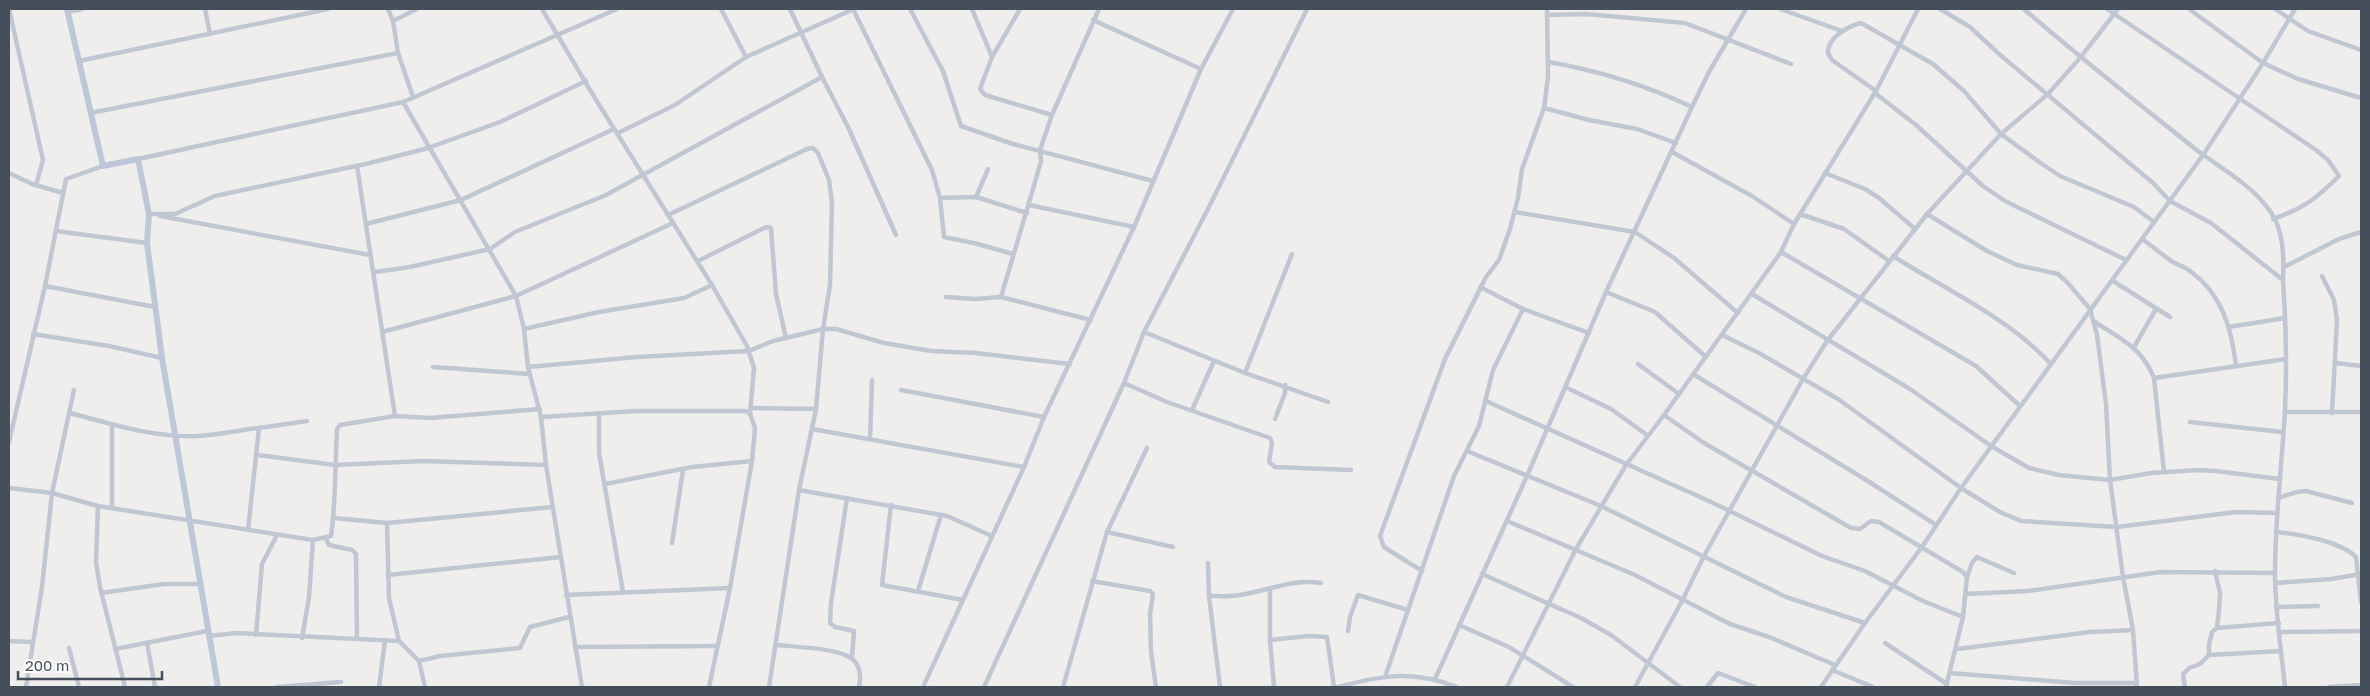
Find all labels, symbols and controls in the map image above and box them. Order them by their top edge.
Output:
scale bar [18,648,161,680]
text: 200 m [25,656,69,674]

